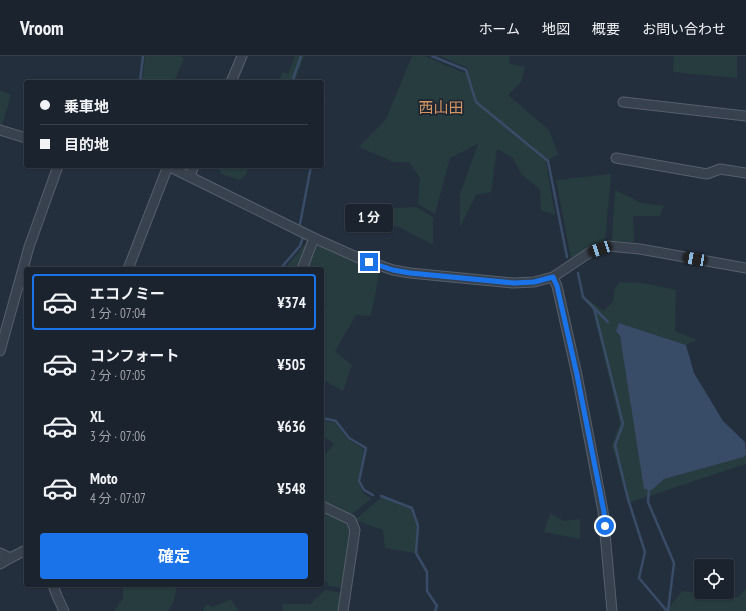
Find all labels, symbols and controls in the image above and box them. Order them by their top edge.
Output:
text: Vroom [20,16,64,40]
text: ホーム [478,20,520,38]
text: 地図 [542,20,570,38]
text: 概要 [592,20,620,38]
text: お問い合わせ [642,20,726,38]
text: 乗車地 [64,97,109,116]
district label: 西山田 [418,98,464,117]
text: 目的地 [64,135,109,154]
callout: 1 分 [345,204,393,232]
text: 1 分 [358,209,380,226]
car [587,239,613,259]
car [682,251,708,267]
route end [360,253,378,271]
icon: car [42,284,78,320]
text: エコノミー [90,284,165,303]
text: ¥374 [277,293,306,312]
text: 1 分 · 07:04 [90,305,146,322]
icon: car [42,346,78,382]
text: コンフォート [90,346,180,365]
text: ¥505 [277,355,306,374]
text: 2 分 · 07:05 [90,367,146,384]
text: XL [90,407,104,426]
icon: car [42,408,78,444]
text: ¥636 [277,417,306,436]
text: 3 分 · 07:06 [90,428,146,445]
text: Moto [90,469,118,488]
icon: car [42,470,78,506]
text: ¥548 [277,479,306,498]
text: 4 分 · 07:07 [90,490,146,507]
route start [596,517,614,535]
button: 確定 [40,533,308,579]
map controls [694,559,734,599]
button: locate [694,559,734,599]

